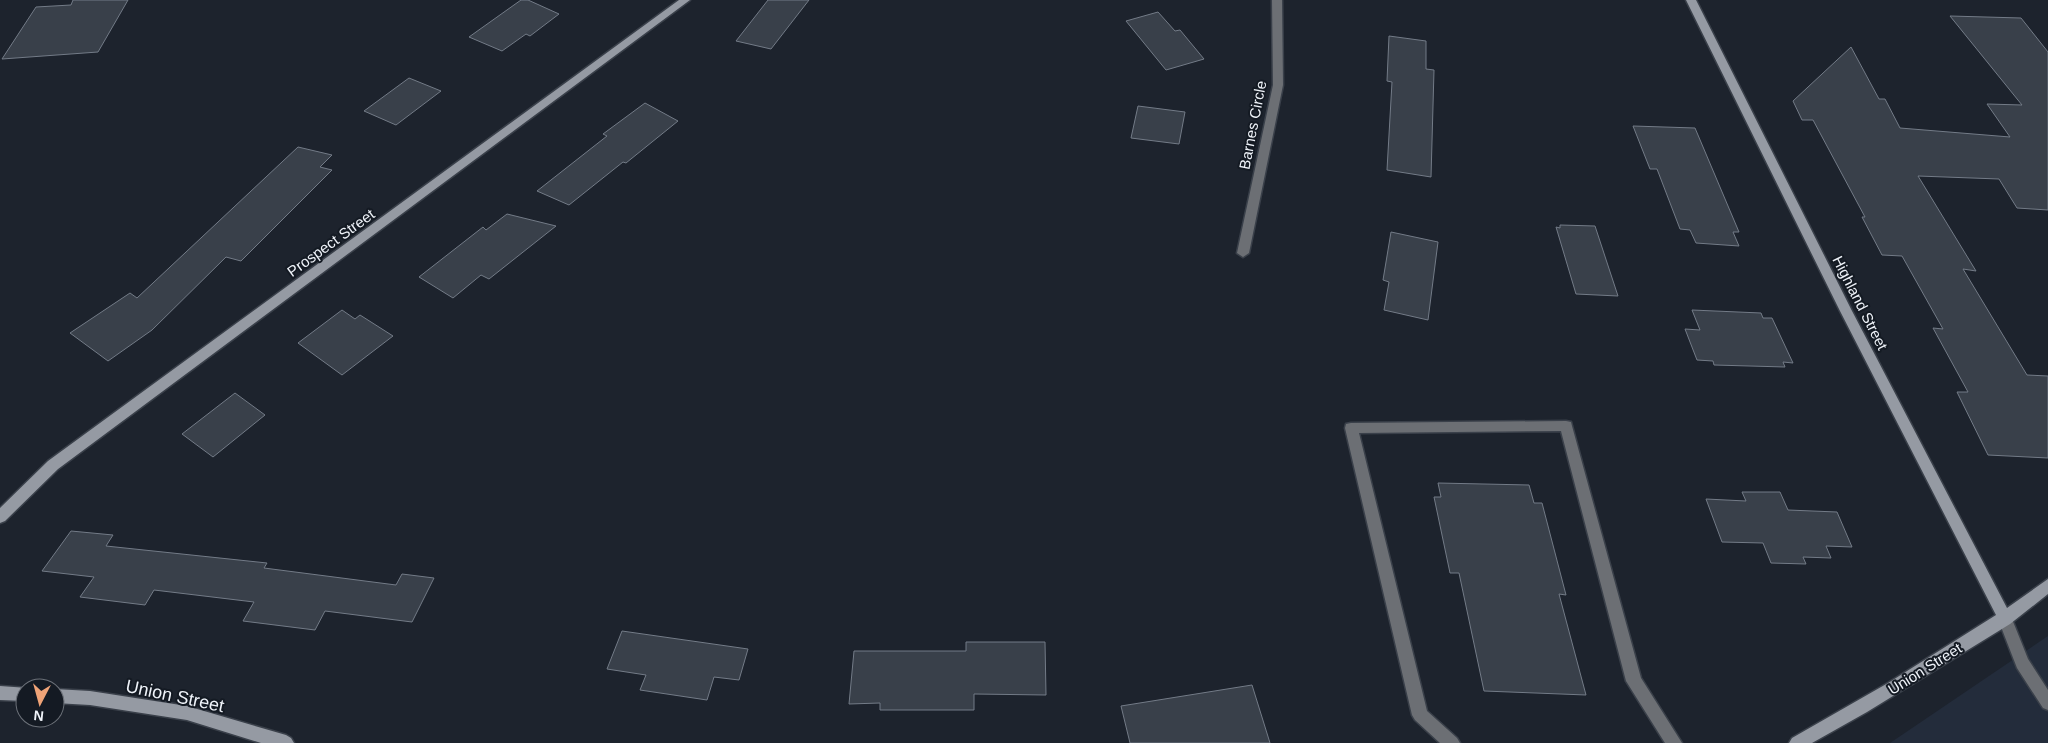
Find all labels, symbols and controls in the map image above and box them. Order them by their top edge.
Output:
street label: Barnes Circle [1236,79,1269,171]
street label: Prospect Street [284,205,378,280]
street label: Highland Street [1829,253,1892,353]
street label: Union Street [1885,639,1965,698]
street label: Union Street [124,676,226,716]
north arrow [15,678,65,728]
text: N [33,707,45,724]

